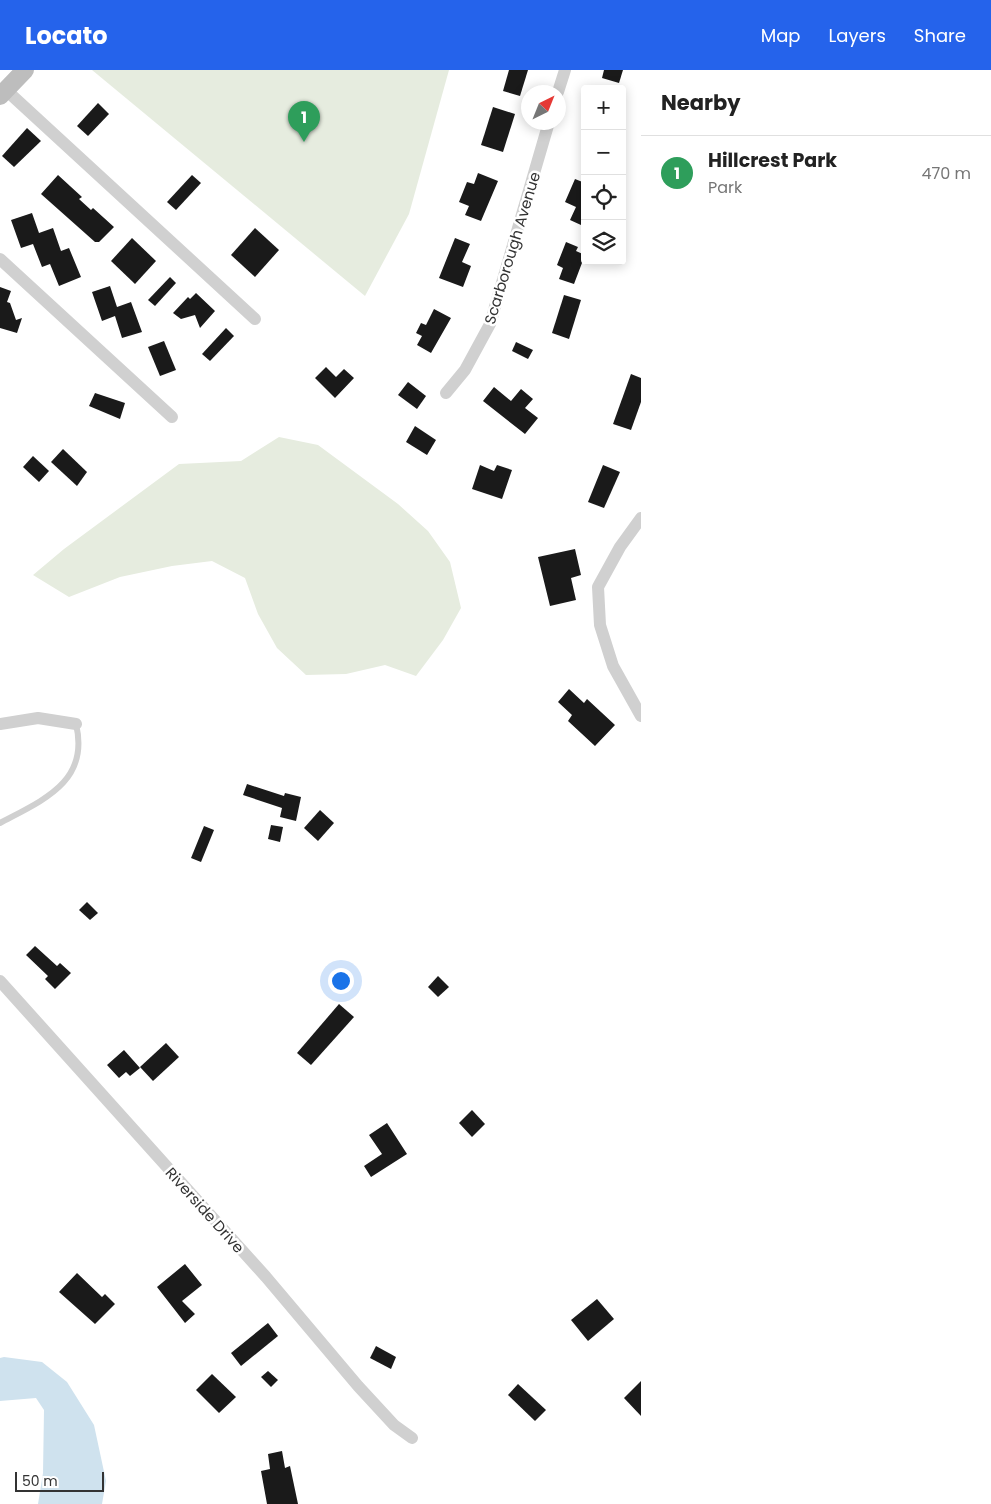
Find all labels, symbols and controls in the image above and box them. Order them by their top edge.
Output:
text: Locato [25,19,108,52]
text: Map [761,23,801,48]
text: Layers [829,23,886,48]
text: Share [914,23,966,48]
north arrow [521,85,566,130]
map controls [581,85,626,265]
button: + [581,85,626,130]
text: Nearby [661,88,741,117]
pin: 1 [288,101,320,142]
button: − [581,130,626,175]
text: Hillcrest Park [708,147,837,174]
text: 1 [674,162,680,185]
text: 470 m [921,162,971,185]
street label: Scarborough Avenue [479,169,545,327]
button: locate [581,175,626,220]
text: Park [708,176,742,199]
button: layers [581,220,626,265]
your location [328,968,354,994]
street label: Riverside Drive [161,1163,249,1257]
scale bar [15,1469,104,1492]
text: 50 m [22,1471,58,1491]

